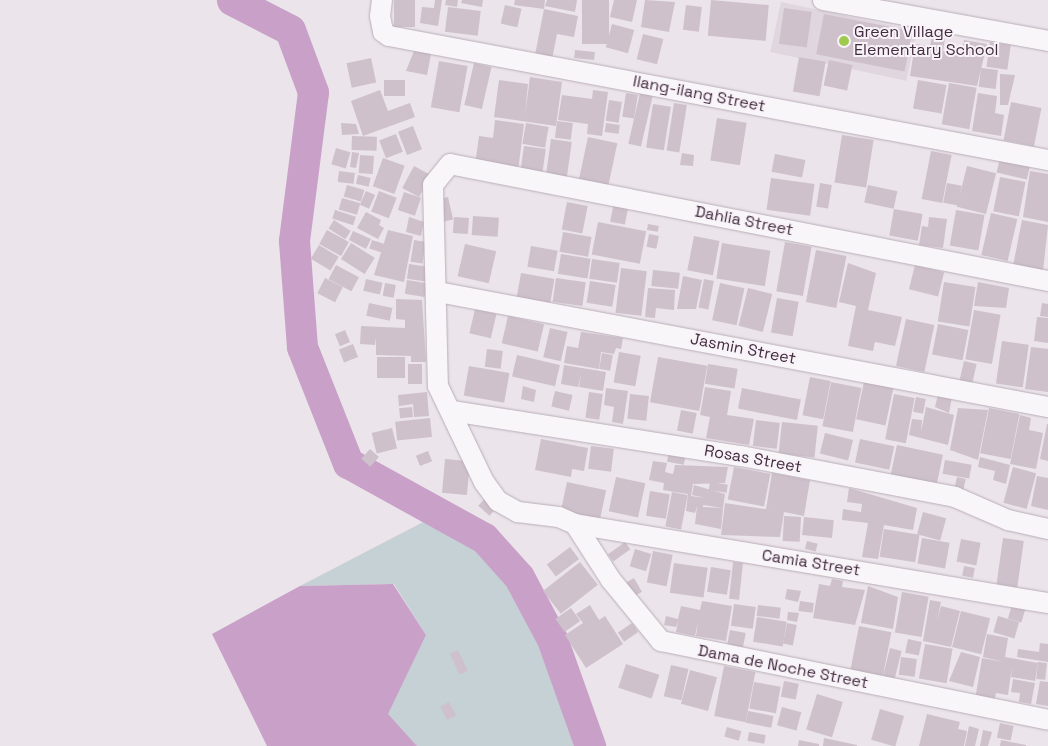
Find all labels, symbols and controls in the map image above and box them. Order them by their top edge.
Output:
place label: Green Village Elementary School [854,22,999,60]
marker: Green Village Elementary School [838,35,850,47]
street label: Ilang-ilang Street [631,72,767,116]
street label: Dahlia Street [693,202,795,240]
street label: Jasmin Street [689,329,797,369]
street label: Rosas Street [703,441,803,477]
street label: Camia Street [760,546,862,580]
street label: Dama de Noche Street [696,641,870,693]

